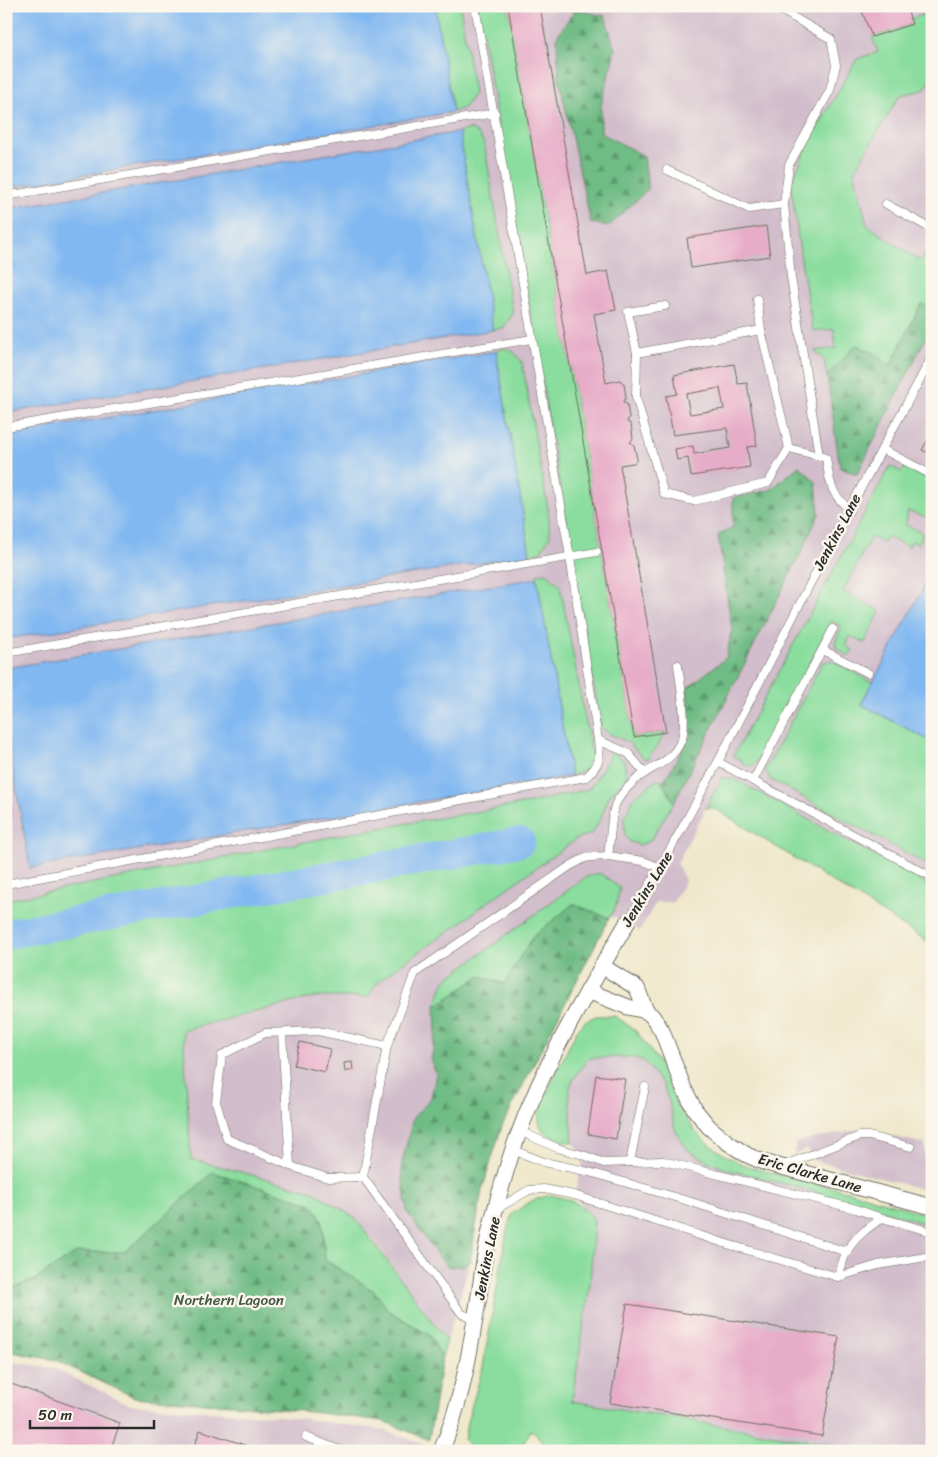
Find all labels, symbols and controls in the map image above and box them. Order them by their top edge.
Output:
street label: Jenkins Lane [805,488,868,576]
street label: Jenkins Lane [614,846,680,933]
street label: Eric Clarke Lane [755,1146,865,1200]
street label: Jenkins Lane [466,1214,508,1303]
park label: Northern Lagoon [174,1287,284,1313]
scale bar [30,1397,154,1429]
text: 50 m [38,1402,73,1428]

